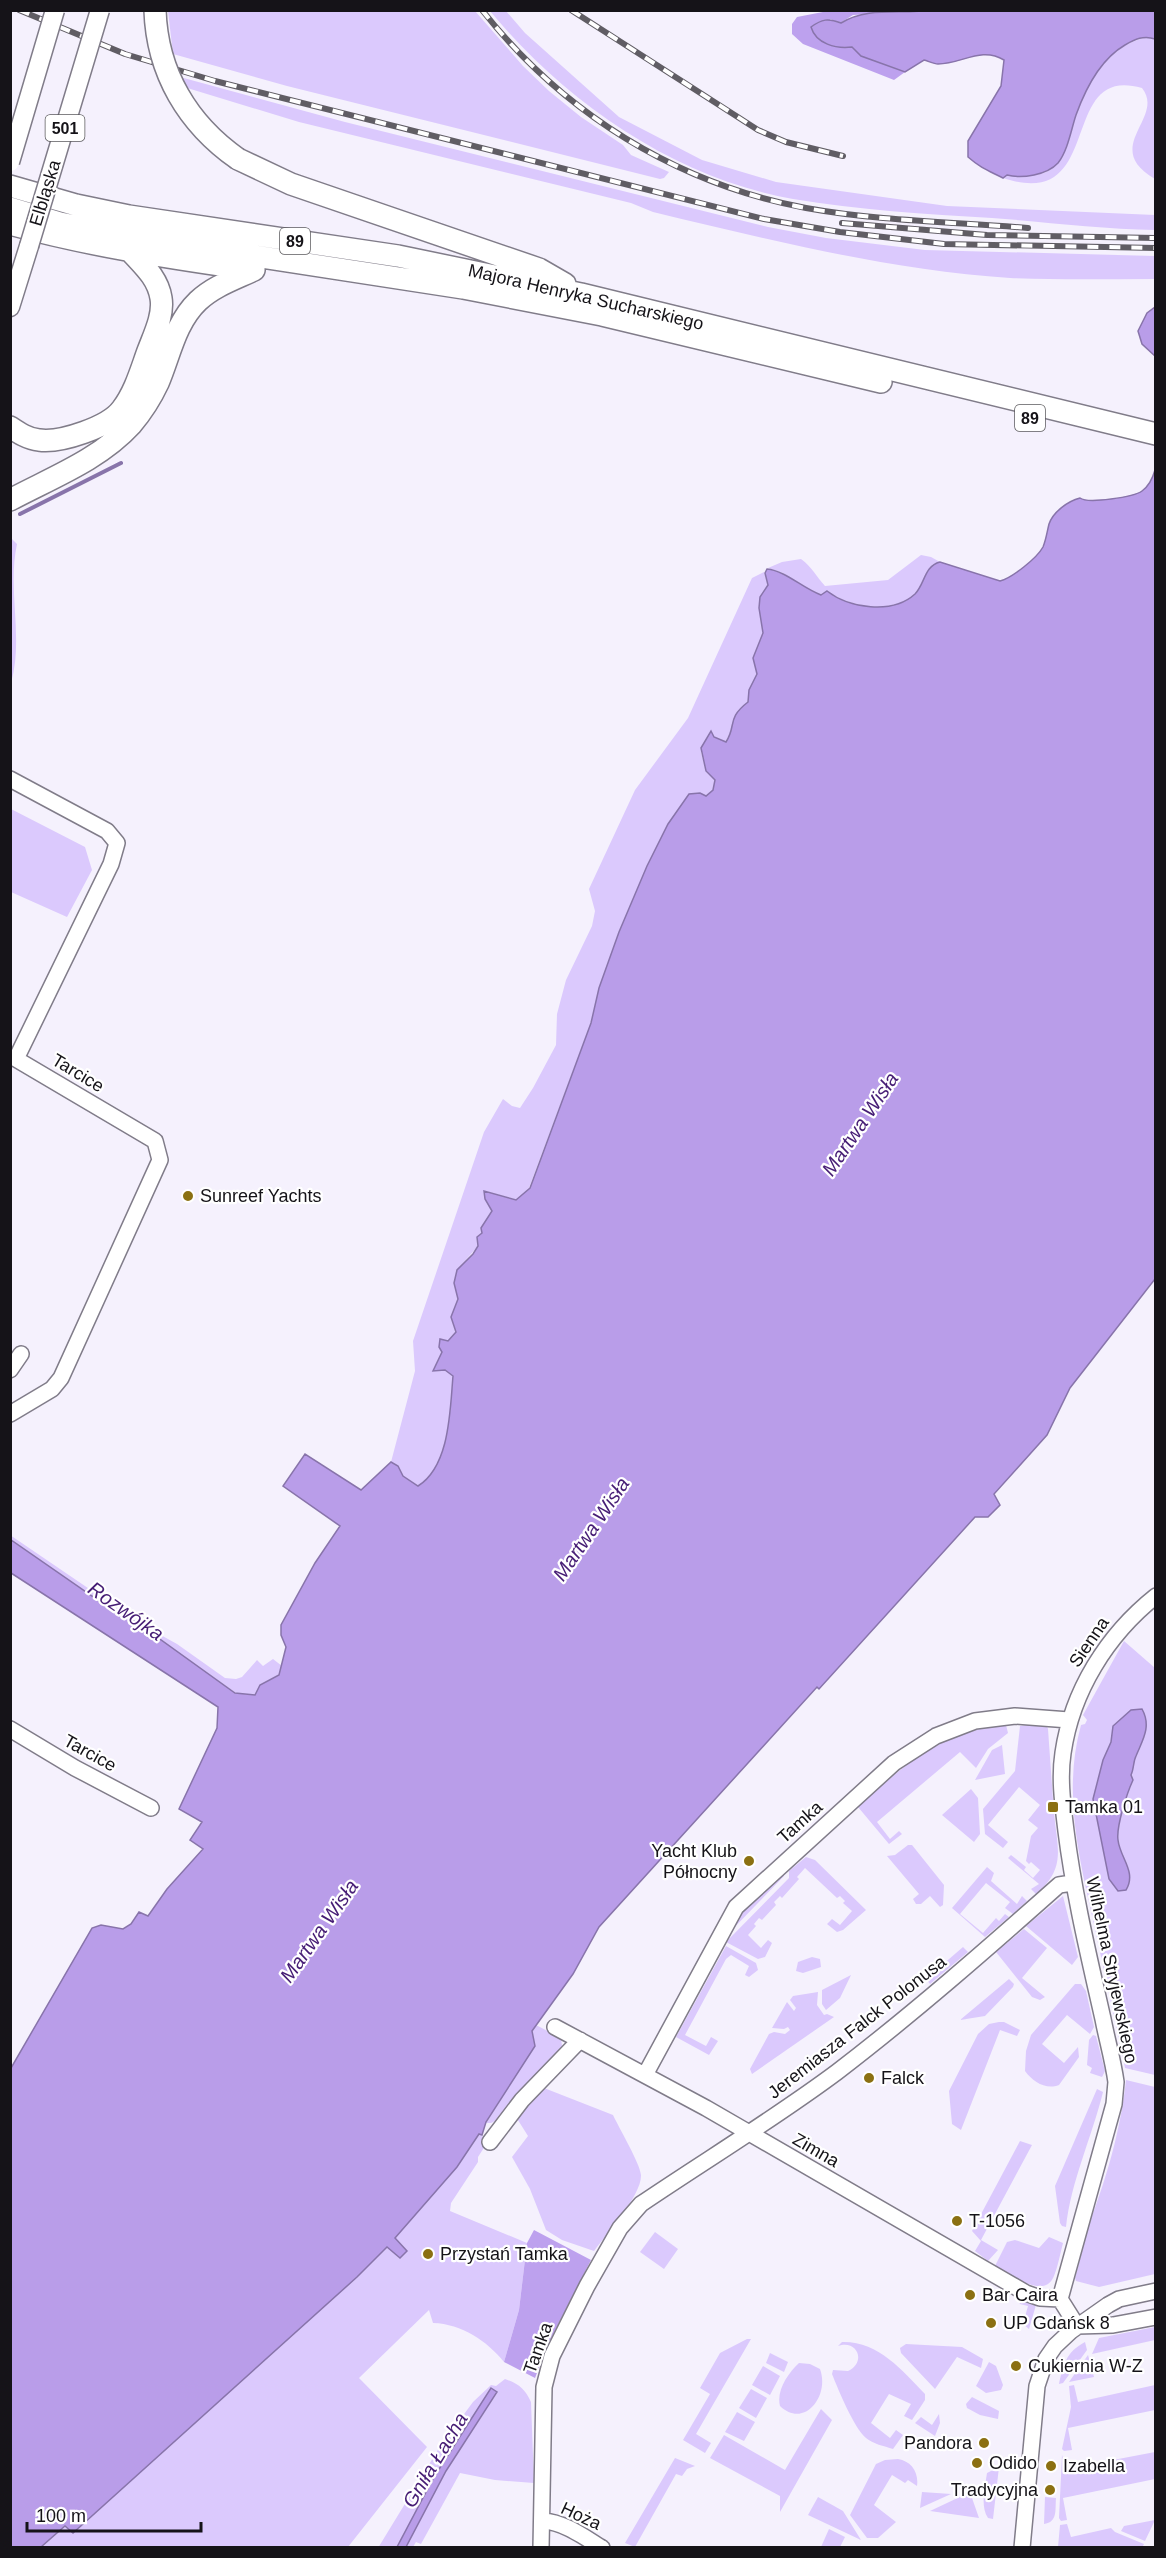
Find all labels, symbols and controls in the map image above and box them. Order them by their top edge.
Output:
road number: 501 [46,115,84,141]
street label: Elbląska [25,157,65,228]
road number: 89 [280,228,310,254]
street label: Majora Henryka Sucharskiego [466,260,706,334]
road number: 89 [1015,405,1045,431]
street label: Tarcice [48,1050,108,1096]
water label: Martwa Wisła [817,1068,903,1180]
place label: Sunreef Yachts [200,1186,321,1206]
marker: Sunreef Yachts [181,1189,195,1203]
water label: Martwa Wisła [548,1473,634,1585]
water label: Rozwójka [84,1577,168,1645]
street label: Sienna [1065,1612,1114,1671]
street label: Tarcice [60,1730,120,1776]
street label: Tamka [774,1796,827,1847]
place label: Tamka 01 [1065,1797,1143,1817]
marker: Tamka 01 [1046,1800,1060,1814]
place label: Yacht Klub Północny [651,1841,737,1882]
marker: Yacht Klub Północny [742,1854,756,1868]
street label: Wilhelma Stryjewskiego [1082,1875,1142,2065]
water label: Martwa Wisła [276,1876,362,1986]
street label: Jeremiasza Falck Polonusa [764,1951,950,2103]
place label: Falck [881,2067,924,2089]
marker: Falck [862,2071,876,2085]
street label: Zimna [789,2129,844,2172]
place label: T-1056 [969,2211,1025,2231]
marker: T-1056 [950,2214,964,2228]
place label: Przystań Tamka [440,2244,569,2264]
marker: Przystań Tamka [421,2247,435,2261]
place label: Bar Caira [982,2285,1059,2305]
marker: Bar Caira [963,2288,977,2302]
place label: UP Gdańsk 8 [1003,2313,1110,2333]
marker: UP Gdańsk 8 [984,2316,998,2330]
street label: Tamka [520,2319,557,2376]
place label: Cukiernia W-Z [1028,2356,1143,2376]
marker: Cukiernia W-Z [1009,2359,1023,2373]
water label: Gniła Łacha [398,2409,472,2511]
place label: Pandora [904,2433,973,2453]
marker: Pandora [977,2436,991,2450]
place label: Odido [989,2453,1037,2473]
marker: Odido [970,2456,984,2470]
place label: Izabella [1063,2456,1126,2476]
marker: Izabella [1044,2459,1058,2473]
place label: Tradycyjna [951,2480,1039,2500]
marker: Tradycyjna [1043,2483,1057,2497]
scale bar [27,2495,201,2533]
street label: Hoża [558,2498,605,2534]
text: 100 m [36,2506,86,2526]

